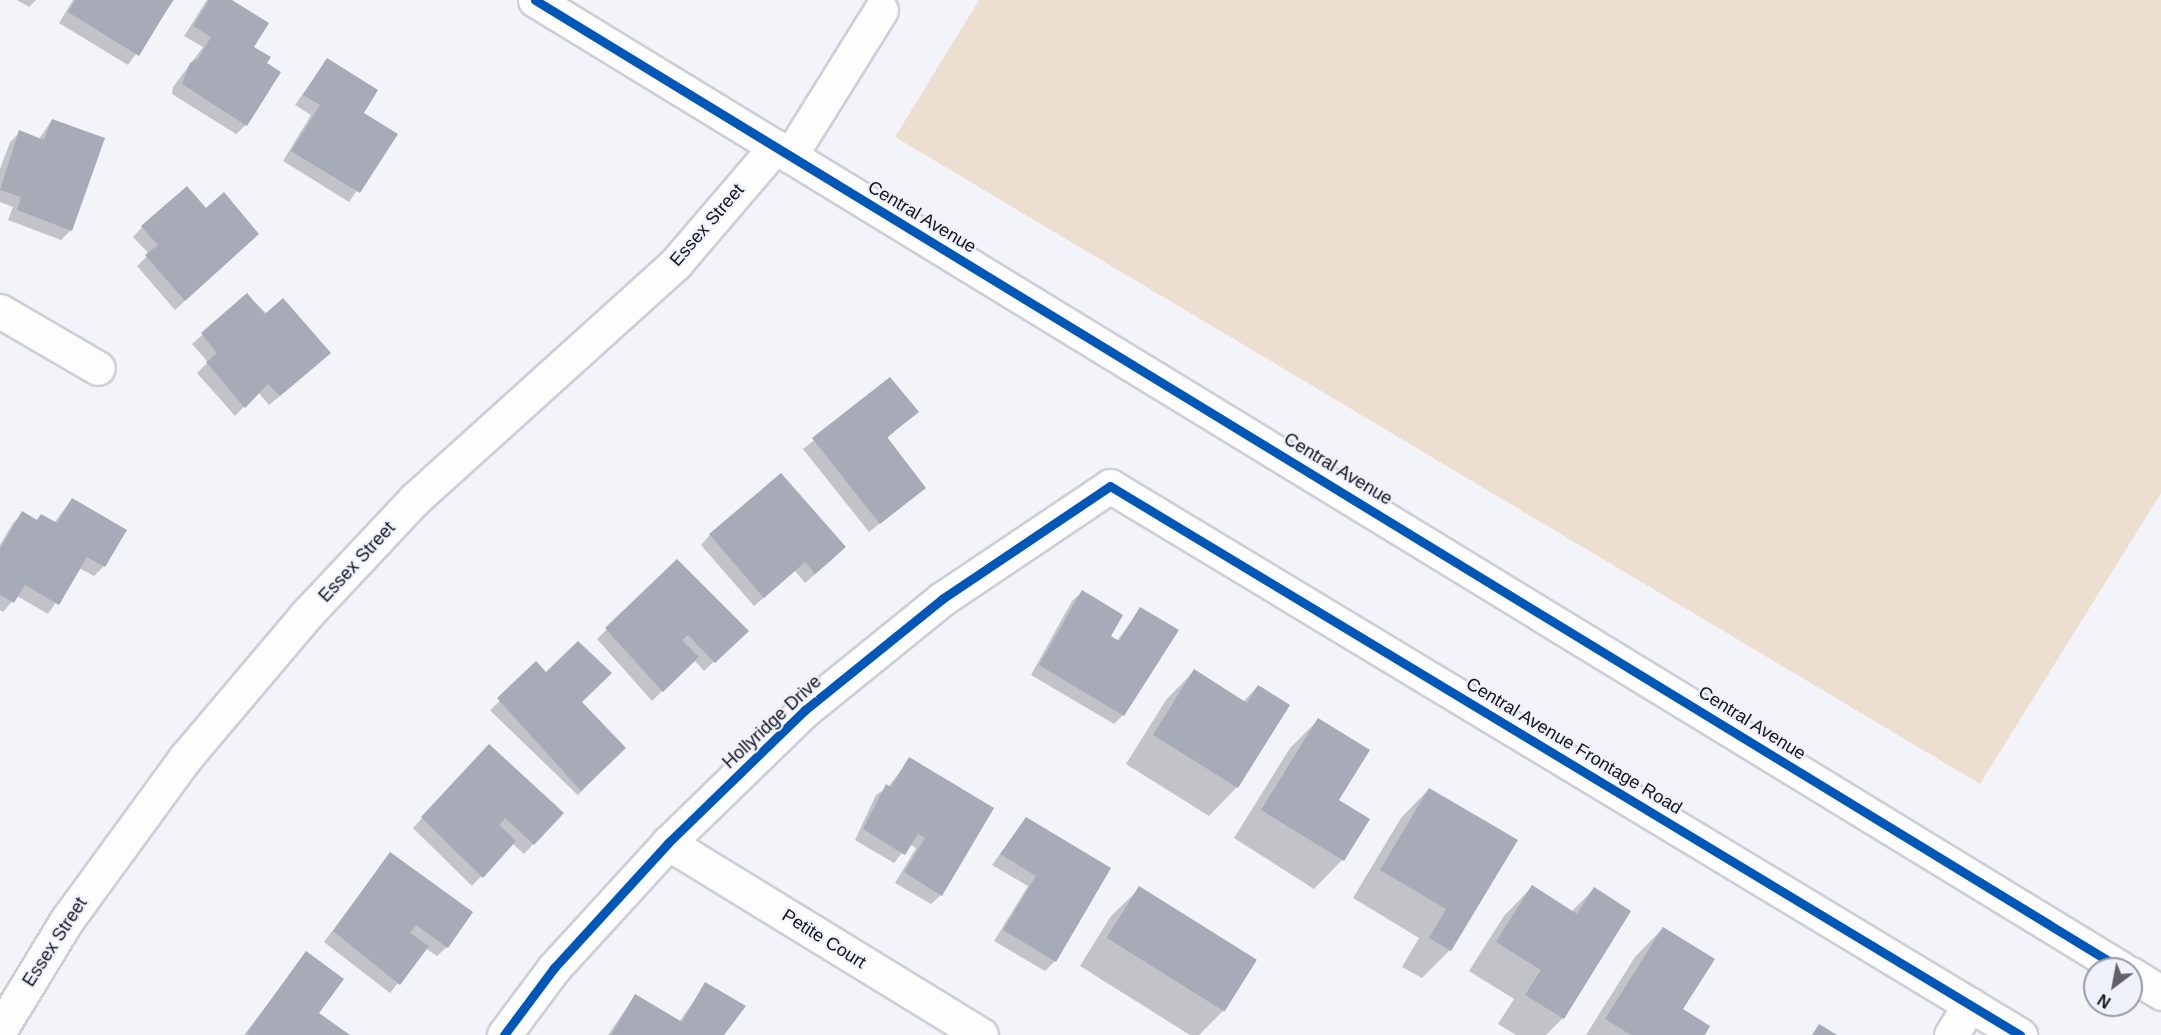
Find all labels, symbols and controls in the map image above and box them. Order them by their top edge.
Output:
street label: Central Avenue [863,176,981,258]
street label: Essex Street [665,179,749,271]
street label: Central Avenue [1279,428,1397,510]
street label: Essex Street [314,517,400,607]
street label: Hollyridge Drive [718,671,826,773]
street label: Central Avenue Frontage Road [1462,673,1686,819]
street label: Central Avenue [1694,681,1810,765]
street label: Essex Street [18,893,92,991]
street label: Petite Court [778,905,870,973]
north arrow [2083,957,2143,1017]
text: N [2095,991,2114,1011]

